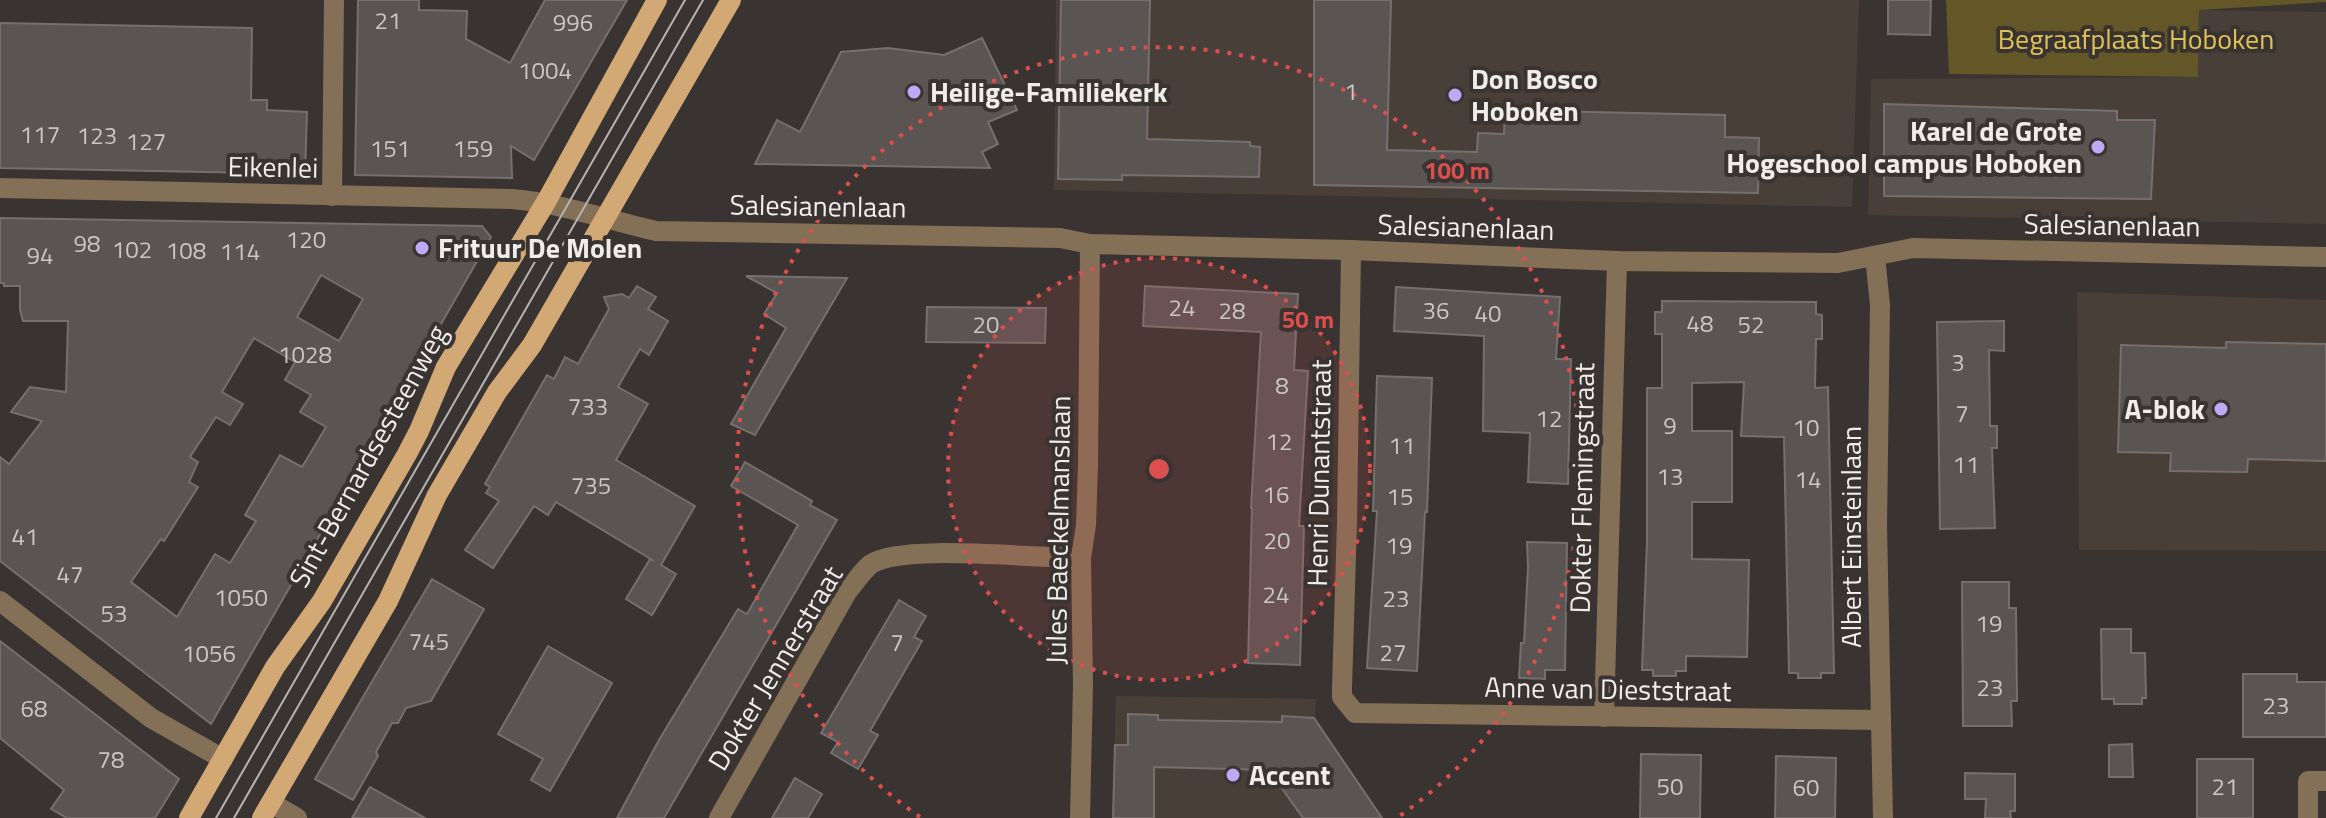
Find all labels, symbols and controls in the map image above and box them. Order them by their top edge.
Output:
house number: 21 [375,2,401,38]
house number: 996 [553,4,593,40]
park label: Begraafplaats Hoboken [1998,17,2274,60]
house number: 1004 [518,52,572,88]
place label: Don Bosco Hoboken [1471,57,1598,132]
place label: Heilige-Familiekerk [930,70,1168,113]
house number: 1 [1344,73,1358,109]
marker: Heilige-Familiekerk [905,83,923,101]
marker: Don Bosco Hoboken [1446,86,1464,104]
place label: Karel de Grote Hogeschool campus Hoboken [1726,109,2082,184]
house number: 117 [20,116,60,152]
house number: 123 [77,117,117,153]
house number: 127 [126,123,166,159]
house number: 151 [370,130,410,166]
house number: 159 [453,130,493,166]
marker: Karel de Grote Hogeschool campus Hoboken [2089,138,2107,156]
street label: Eikenlei [227,144,319,189]
text: 100 m [1424,152,1490,188]
street label: Salesianenlaan [729,182,907,229]
street label: Salesianenlaan [2023,201,2201,248]
street label: Salesianenlaan [1377,202,1555,251]
house number: 120 [286,221,326,257]
house number: 98 [74,225,100,261]
place label: Frituur De Molen [438,226,642,269]
house number: 102 [112,231,152,267]
house number: 108 [166,232,206,268]
house number: 114 [220,233,260,269]
house number: 94 [27,237,53,273]
marker: Frituur De Molen [413,239,431,257]
house number: 24 [1169,289,1195,325]
house number: 28 [1219,292,1245,328]
house number: 36 [1423,292,1449,328]
house number: 40 [1475,295,1501,331]
text: 50 m [1282,301,1334,337]
house number: 48 [1687,305,1713,341]
house number: 20 [973,306,999,342]
house number: 52 [1738,306,1764,342]
street label: Sint-Bernardsesteenweg [277,316,458,595]
house number: 1028 [278,336,332,372]
house number: 3 [1951,344,1965,380]
street label: Henri Dunantstraat [1295,359,1342,587]
street label: Dokter Flemingstraat [1558,362,1605,614]
house number: 8 [1275,367,1289,403]
place label: A-blok [2125,387,2206,430]
house number: 733 [568,388,608,424]
street label: Jules Baeckelmanslaan [1034,395,1081,665]
house number: 7 [1955,395,1969,431]
house number: 12 [1536,400,1562,436]
marker: A-blok [2212,400,2230,418]
house number: 9 [1663,407,1677,443]
house number: 10 [1793,409,1819,445]
house number: 12 [1266,423,1292,459]
street label: Albert Einsteinlaan [1829,426,1872,648]
house number: 11 [1389,427,1415,463]
house number: 11 [1953,446,1979,482]
centre of rings [1145,455,1173,483]
house number: 13 [1657,458,1683,494]
house number: 14 [1795,461,1821,497]
house number: 735 [571,467,611,503]
house number: 16 [1263,476,1289,512]
house number: 15 [1387,478,1413,514]
house number: 41 [12,518,38,554]
house number: 20 [1264,522,1290,558]
house number: 19 [1386,527,1412,563]
house number: 47 [57,556,83,592]
street label: Dokter Jennerstraat [696,557,853,778]
house number: 24 [1263,576,1289,612]
house number: 1050 [214,579,268,615]
house number: 23 [1383,580,1409,616]
house number: 53 [101,595,127,631]
house number: 19 [1976,605,2002,641]
house number: 745 [409,623,449,659]
house number: 7 [890,624,904,660]
house number: 27 [1380,634,1406,670]
house number: 1056 [182,635,236,671]
street label: Anne van Dieststraat [1484,665,1732,712]
house number: 23 [1977,669,2003,705]
house number: 23 [2263,687,2289,723]
house number: 68 [21,690,47,726]
house number: 78 [98,741,124,777]
place label: Accent [1249,753,1330,796]
marker: Accent [1224,766,1242,784]
house number: 50 [1657,768,1683,804]
house number: 21 [2212,768,2238,804]
house number: 60 [1793,769,1819,805]

